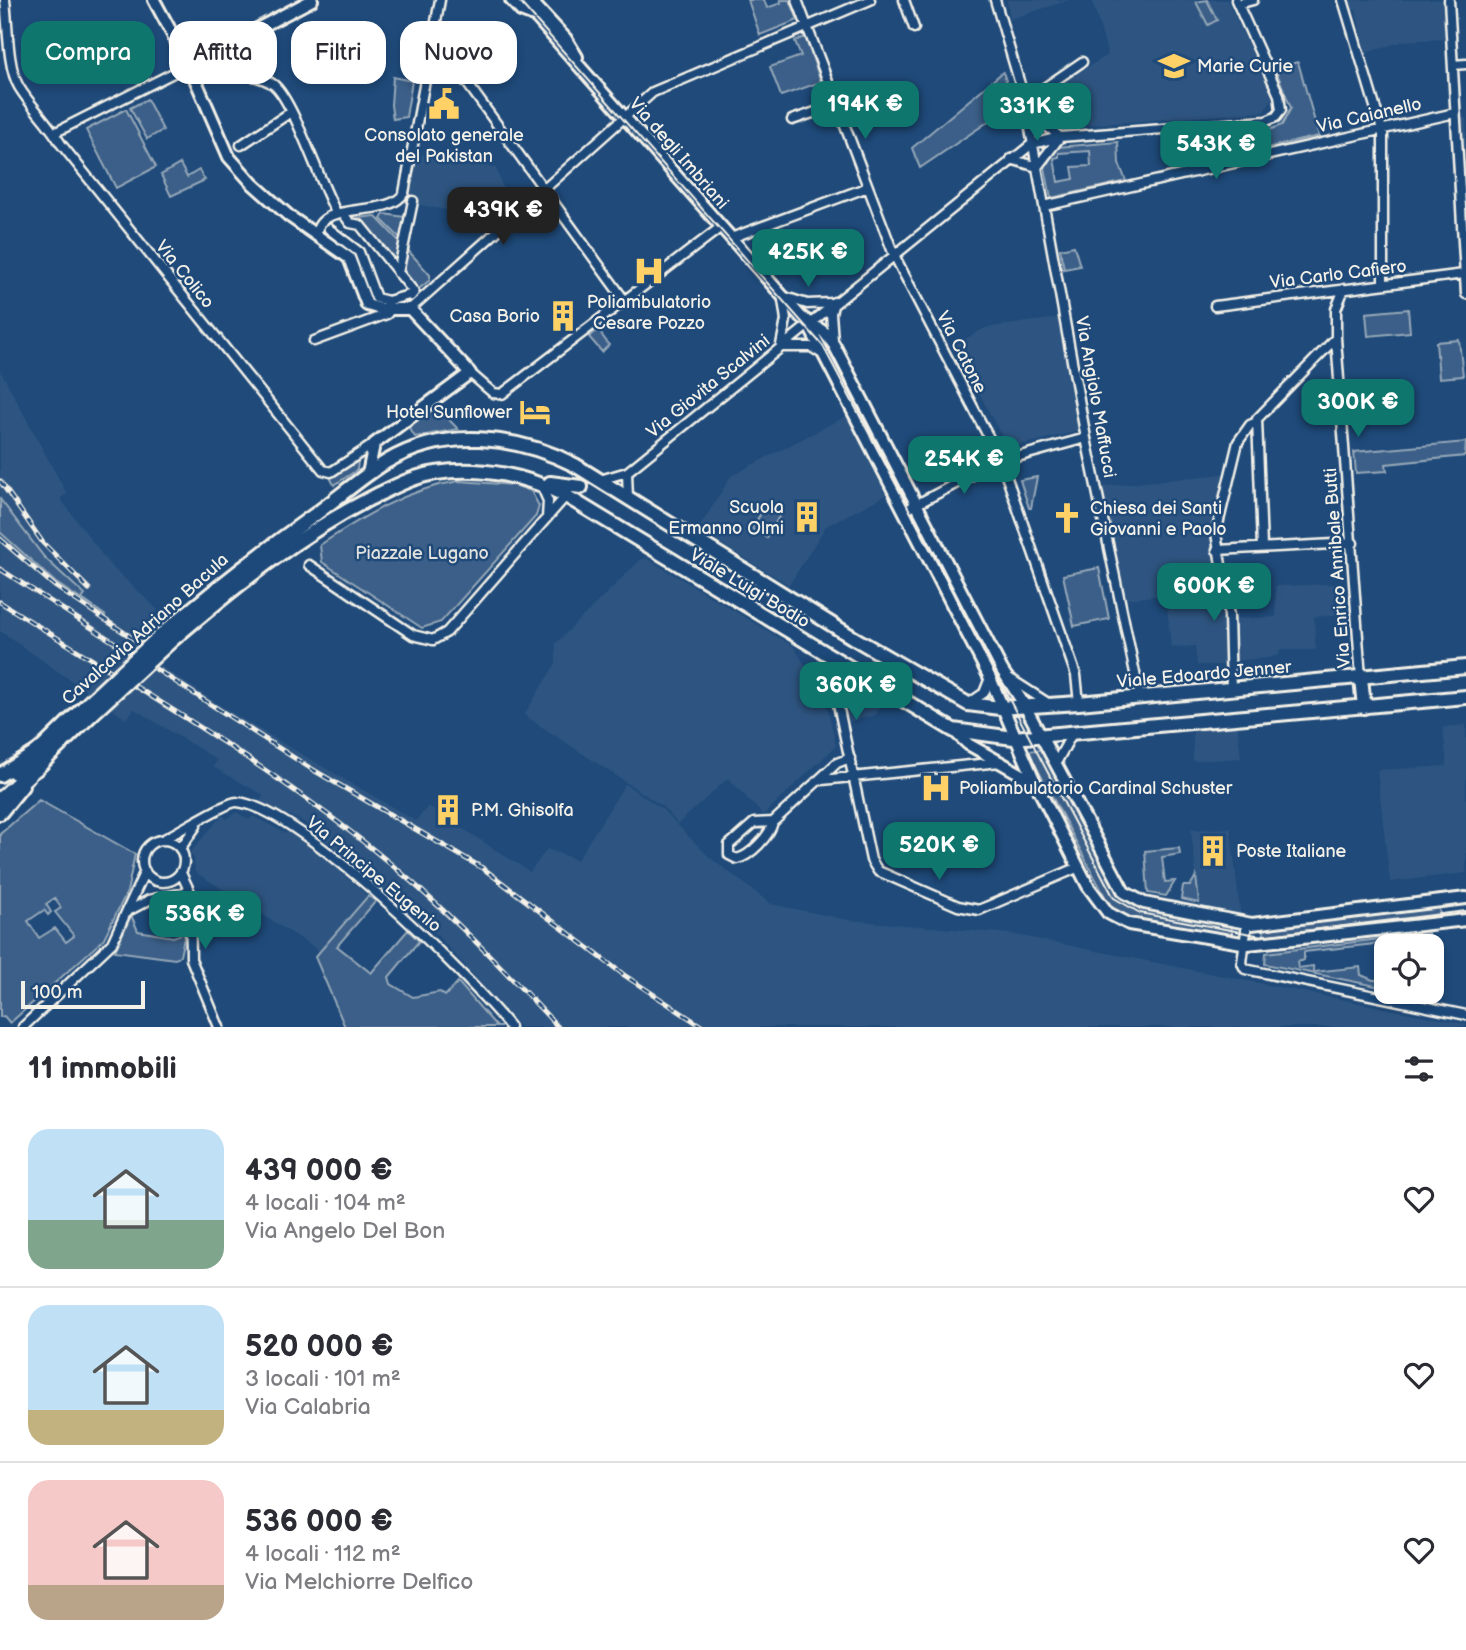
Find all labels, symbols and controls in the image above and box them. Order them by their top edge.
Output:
chip: Compra [21,21,155,84]
chip: Affitta [169,21,277,84]
chip: Filtri [291,21,386,84]
chip: Nuovo [400,21,517,84]
school or university icon: Marie Curie [1157,49,1191,83]
place label: Marie Curie [1197,56,1293,77]
pin: 194K € [808,82,922,141]
pin: 331K € [980,83,1094,143]
public building icon: Consolato generale del Pakistan [427,87,461,121]
text: 194K € [827,90,903,118]
text: 331K € [999,92,1075,120]
street label: Via degli Imbriani [624,93,733,213]
street label: Via Caianello [1315,93,1423,138]
pin: 543K € [1159,122,1273,181]
place label: Consolato generale del Pakistan [364,125,524,167]
text: 543K € [1176,130,1256,158]
pin: 439K € [446,188,560,247]
text: 439K € [463,196,543,224]
pin: 425K € [751,230,865,289]
street label: Via Colico [151,236,218,313]
text: 425K € [768,238,848,266]
hospital icon: Poliambulatorio Cesare Pozzo [632,254,666,288]
street label: Via Carlo Cafiero [1268,256,1408,293]
place label: Poliambulatorio Cesare Pozzo [587,292,711,334]
building icon: Casa Borio [546,299,580,333]
place label: Casa Borio [450,306,540,327]
street label: Via Catone [932,308,991,397]
street label: Via Angiolo Maffucci [1071,315,1120,480]
street label: Via Giovita Scalvini [642,330,774,443]
pin: 300K € [1301,380,1415,439]
text: 300K € [1317,388,1399,416]
hotel icon: Hotel Sunflower [518,395,552,429]
place label: Hotel Sunflower [386,402,512,423]
pin: 254K € [907,436,1021,496]
text: 254K € [924,445,1004,473]
street label: Via Enrico Annibale Butti [1320,467,1355,669]
place label: Scuola Ermanno Olmi [668,497,784,539]
place label: Chiesa dei Santi Giovanni e Paolo [1090,498,1227,540]
building icon: Scuola Ermanno Olmi [790,500,824,534]
church icon: Chiesa dei Santi Giovanni e Paolo [1050,501,1084,535]
park label: Piazzale Lugano [355,543,489,564]
street label: Viale Luigi Bodio [686,544,814,633]
street label: Cavalcavia Adriano Bacula [58,549,233,710]
pin: 600K € [1157,564,1271,623]
text: 600K € [1173,572,1255,600]
street label: Viale Edoardo Jenner [1116,656,1293,693]
pin: 360K € [799,662,913,722]
text: 360K € [816,671,896,699]
hospital icon: Poliambulatorio Cardinal Schuster [919,771,953,805]
place label: Poliambulatorio Cardinal Schuster [959,778,1233,799]
building icon: P.M. Ghisolfa [431,793,465,827]
place label: P.M. Ghisolfa [471,800,574,821]
street label: Via Principe Eugenio [302,812,445,937]
pin: 520K € [882,822,996,882]
text: 520K € [899,831,979,859]
building icon: Poste Italiane [1196,834,1230,868]
place label: Poste Italiane [1236,841,1347,862]
pin: 536K € [148,892,262,951]
text: 536K € [165,900,245,928]
map controls [1374,934,1444,1004]
button: locate [1374,934,1444,1004]
scale bar [21,978,145,1010]
text: 100 m [32,981,83,1004]
icon: filters [1400,1050,1438,1088]
text: 11 immobili [28,1051,177,1087]
text: 439 000 € [245,1153,393,1189]
icon: home [84,1157,168,1241]
icon: heart [1400,1180,1438,1218]
text: 4 locali · 104 m² [245,1189,406,1217]
text: Via Angelo Del Bon [245,1217,445,1245]
text: 520 000 € [245,1329,393,1365]
icon: home [84,1333,168,1417]
icon: heart [1400,1356,1438,1394]
text: 3 locali · 101 m² [245,1365,401,1393]
text: Via Calabria [245,1393,371,1421]
text: 536 000 € [245,1504,393,1540]
icon: home [84,1508,168,1592]
icon: heart [1400,1531,1438,1569]
text: 4 locali · 112 m² [245,1540,401,1568]
text: Via Melchiorre Delfico [245,1568,473,1596]

